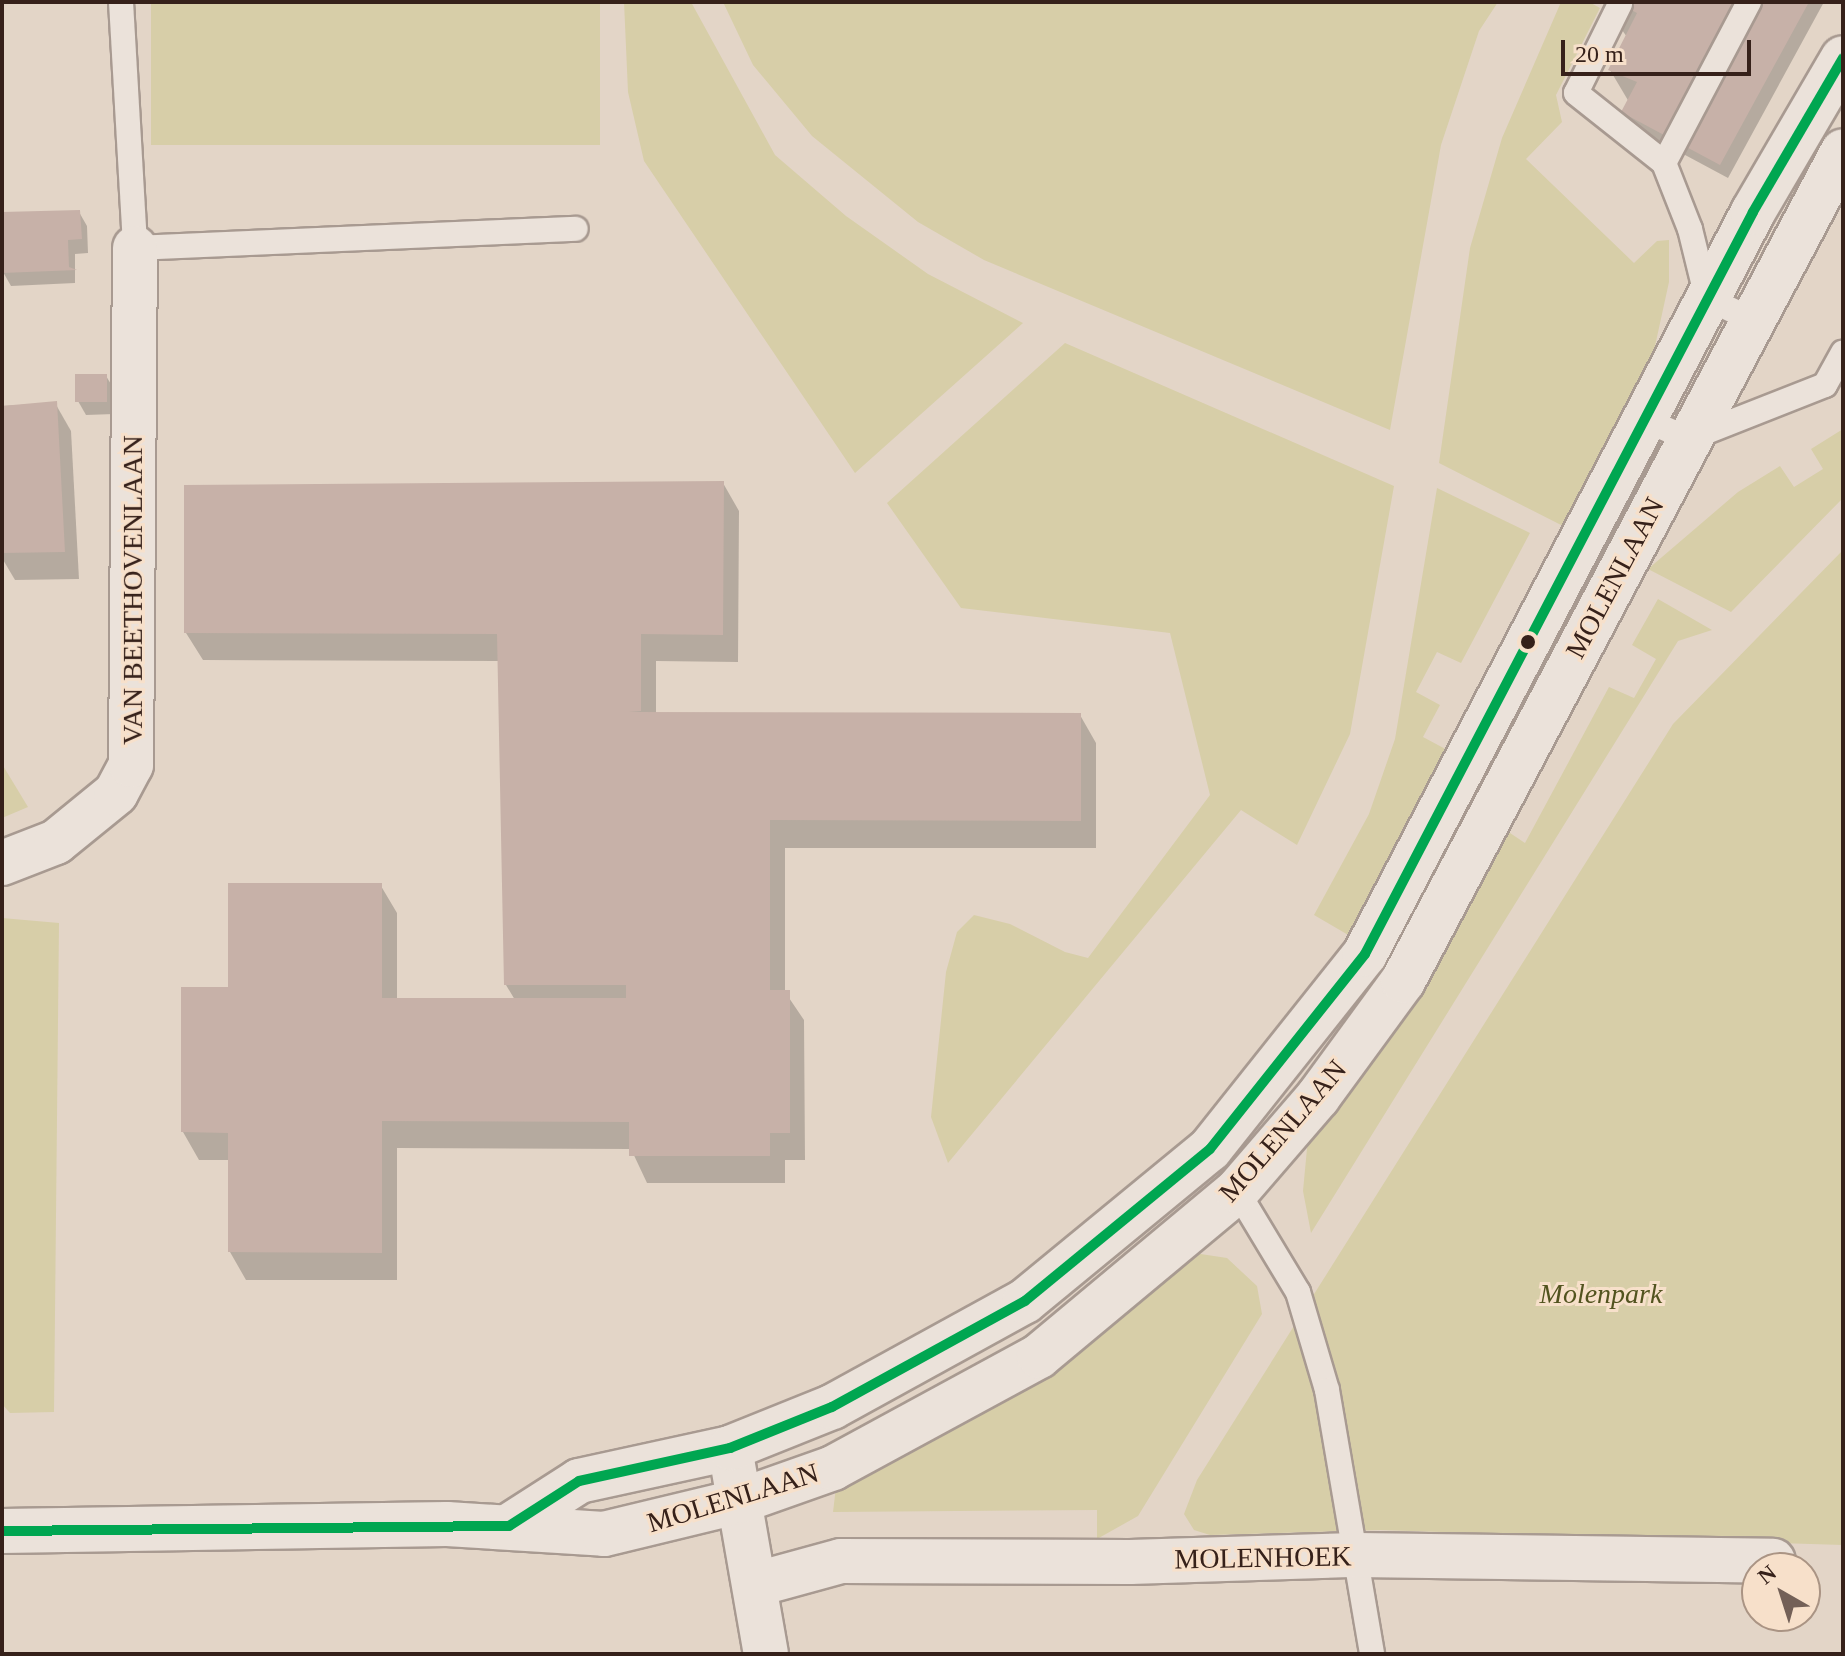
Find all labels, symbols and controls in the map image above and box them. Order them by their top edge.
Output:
scale bar [1565,24,1755,74]
text: 20 m [1575,41,1624,67]
street label: VAN BEETHOVENLAAN [116,435,150,745]
street label: MOLENLAAN [1559,492,1671,664]
unlabelled marker [1520,634,1536,650]
street label: MOLENLAAN [1212,1053,1354,1209]
park label: Molenpark [1540,1277,1662,1311]
street label: MOLENLAAN [643,1456,823,1540]
street label: MOLENHOEK [1174,1540,1352,1576]
north arrow [1741,1552,1821,1632]
text: N [1753,1560,1781,1589]

